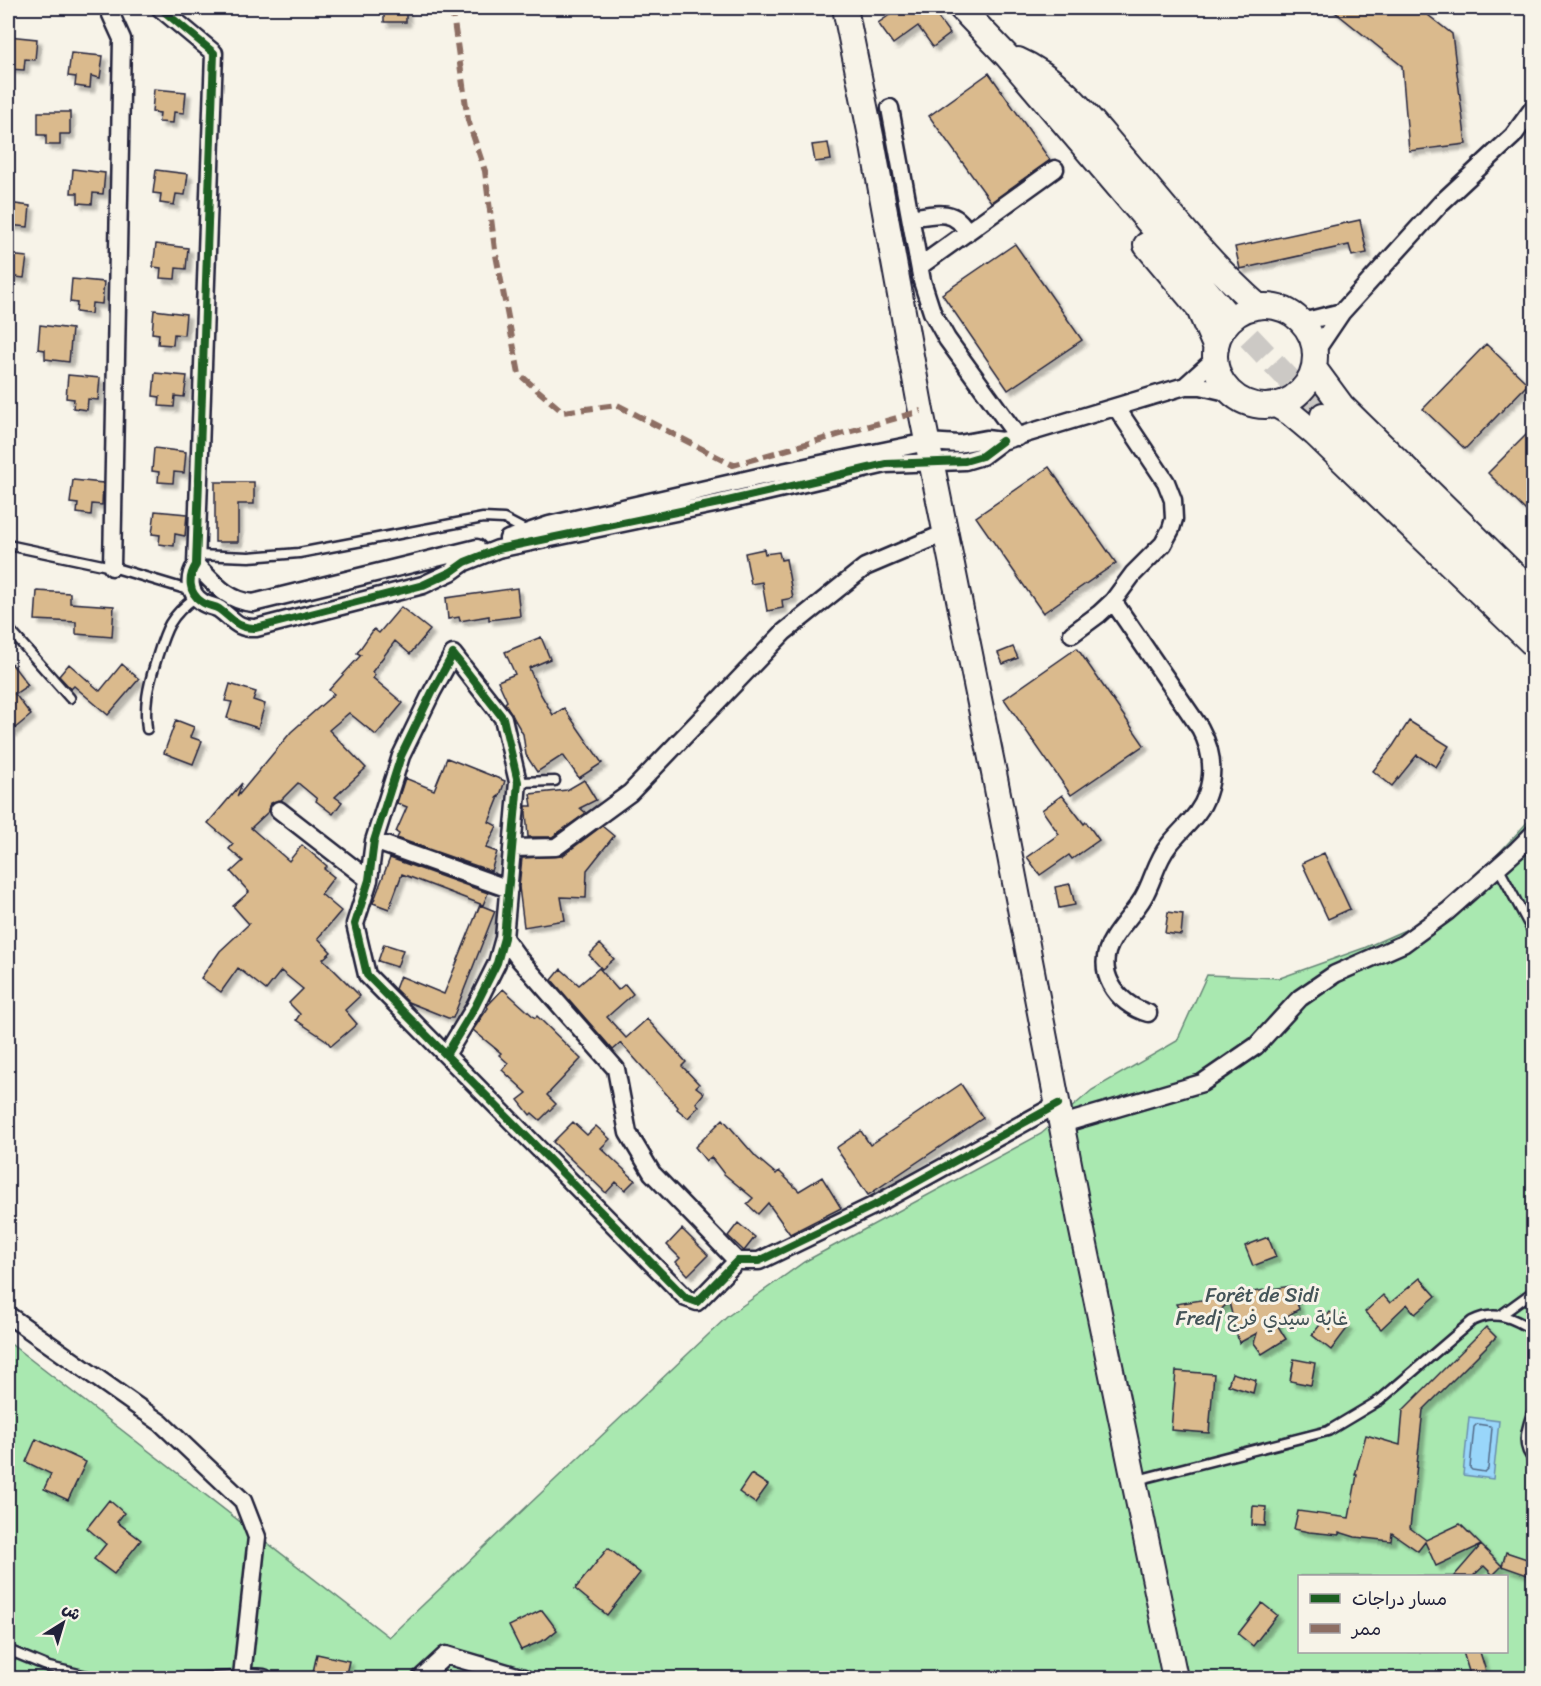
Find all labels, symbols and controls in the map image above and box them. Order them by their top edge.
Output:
park label: Forêt de Sidi Fredj غابة سيدي فرج [1176,1278,1348,1336]
legend [1298,1575,1508,1653]
text: مسار دراجات [1352,1583,1447,1615]
north arrow [33,1593,93,1653]
text: ش [56,1595,87,1628]
text: ممر [1350,1613,1381,1645]

